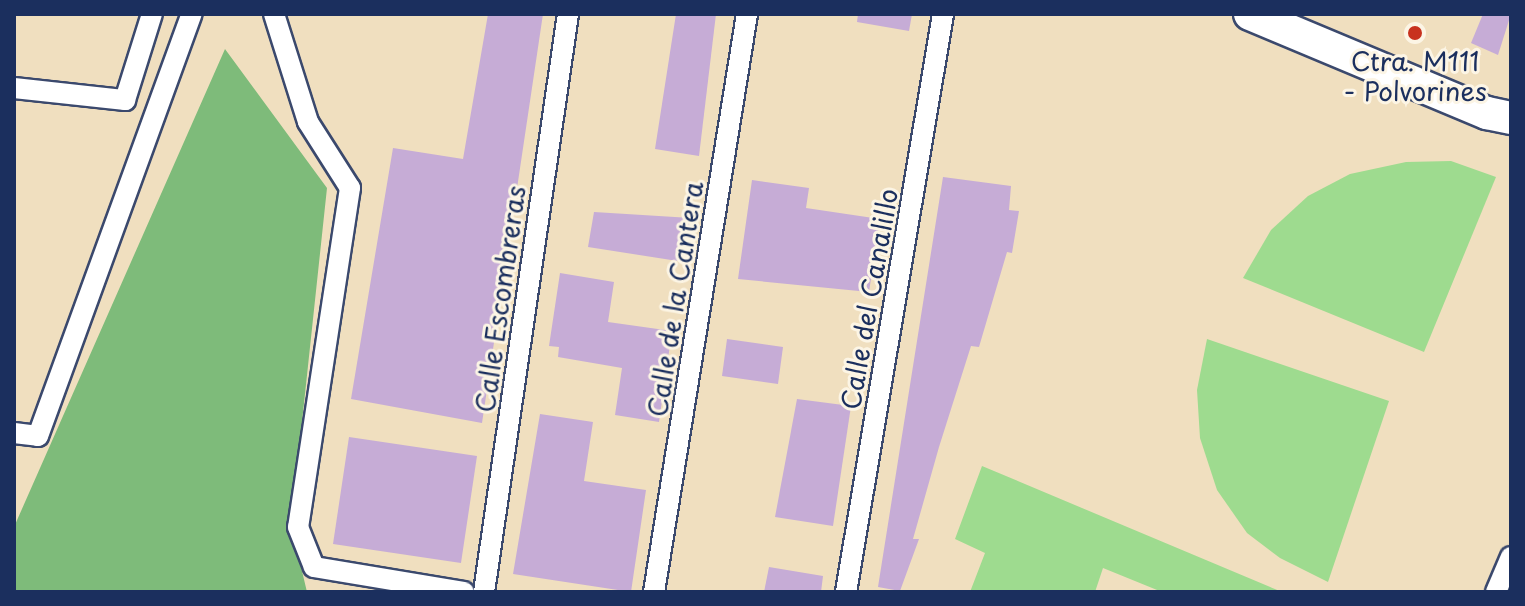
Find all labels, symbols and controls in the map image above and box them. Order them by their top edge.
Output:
marker: Ctra. M111 - Polvorines [1406,24,1424,42]
place label: Ctra. M111 - Polvorines [1342,45,1488,106]
street label: Calle de la Cantera [641,177,709,421]
street label: Calle Escombreras [469,183,531,415]
street label: Calle del Canalillo [834,185,904,413]

